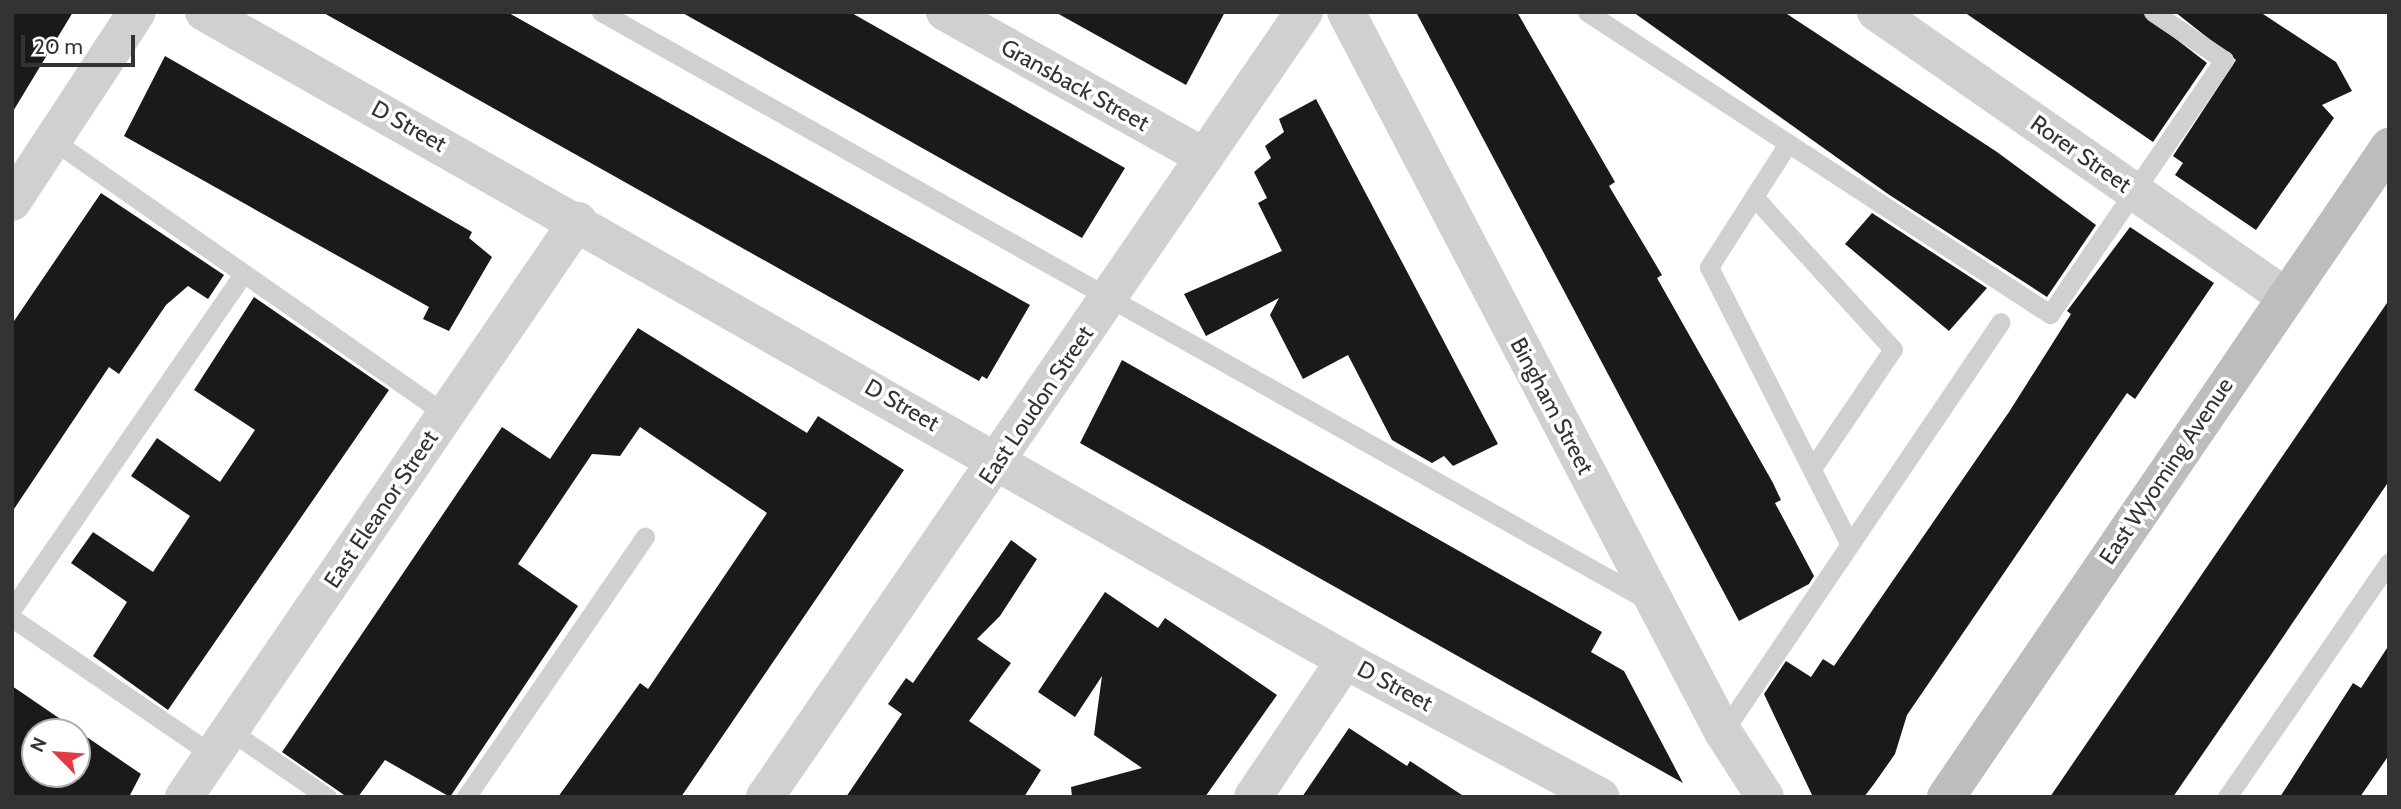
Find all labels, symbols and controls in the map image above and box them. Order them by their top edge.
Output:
scale bar [24,21,138,65]
street label: Gransback Street [996,33,1154,137]
text: 20 m [34,34,83,59]
street label: D Street [367,94,451,158]
street label: Rorer Street [2025,109,2137,199]
street label: East Loudon Street [973,321,1099,489]
street label: Bingham Street [1504,333,1600,479]
street label: East Wyoming Avenue [2093,372,2239,570]
street label: D Street [860,373,944,437]
street label: East Eleanor Street [318,425,444,593]
street label: D Street [1353,655,1437,717]
north arrow [21,718,91,788]
text: N [25,734,52,756]

